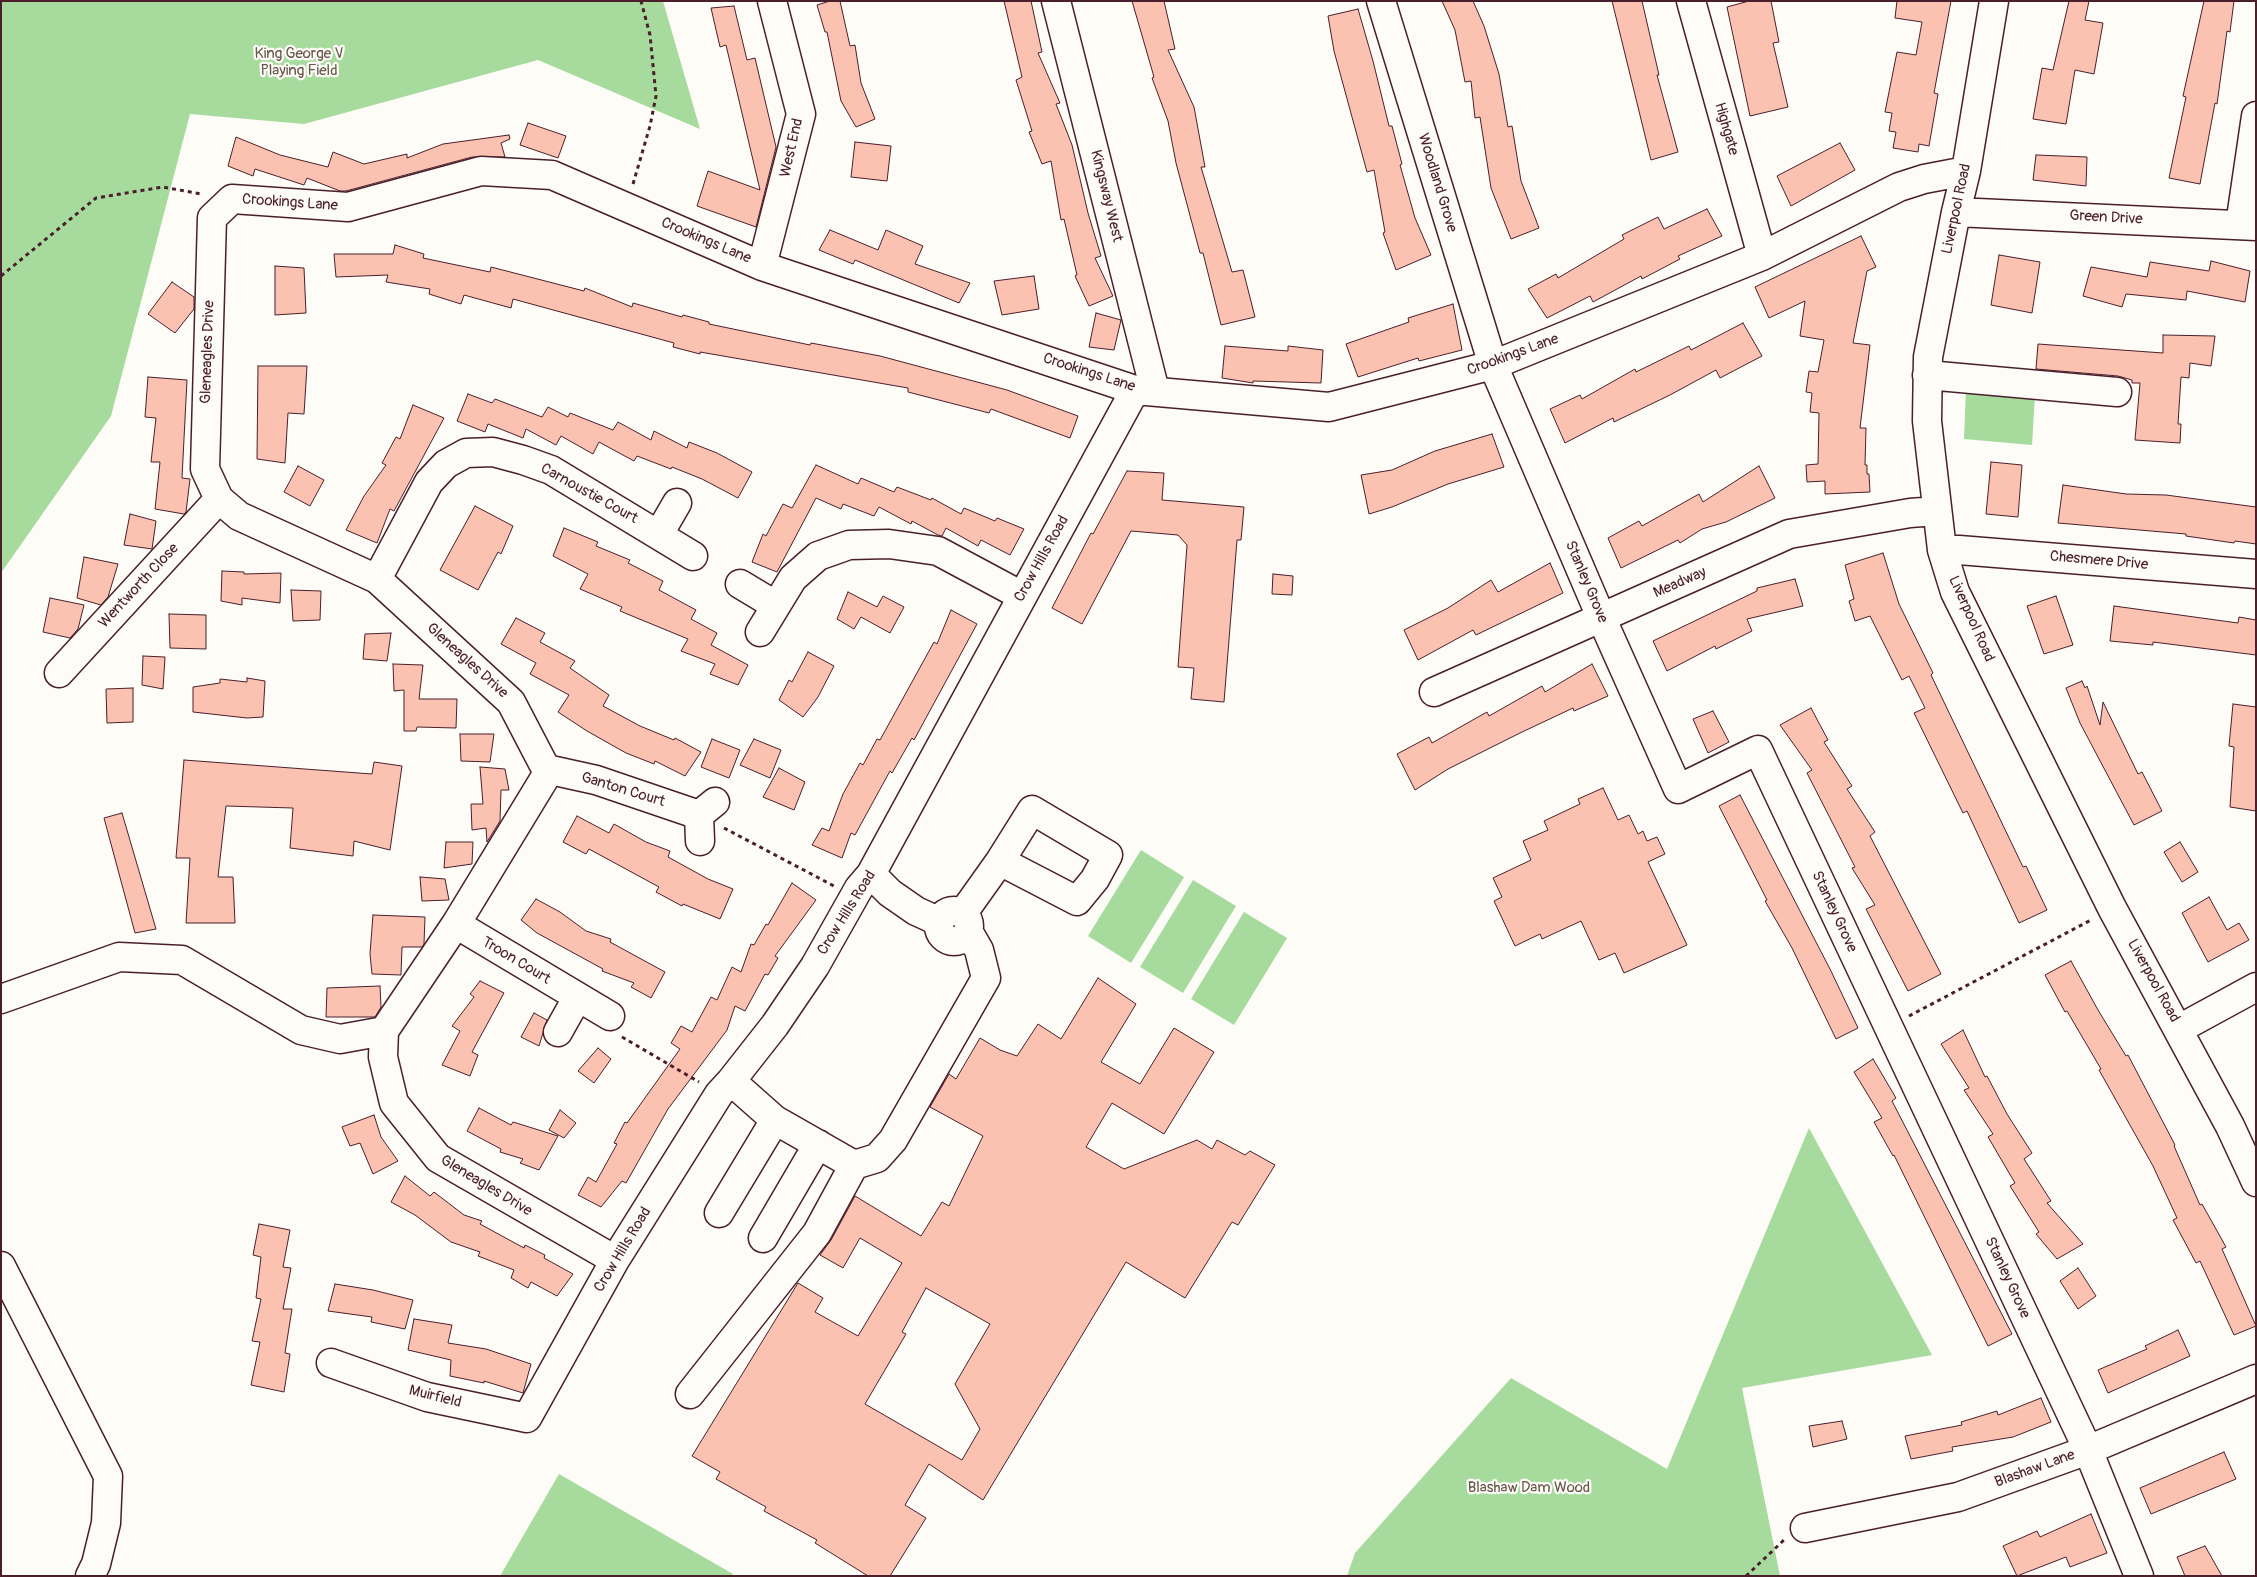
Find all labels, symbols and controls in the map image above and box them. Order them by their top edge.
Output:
park label: King George V Playing Field [255,45,343,80]
street label: Highgate [1710,100,1742,158]
street label: West End [776,117,808,179]
street label: Woodland Grove [1413,131,1461,235]
street label: Kingsway West [1086,148,1126,244]
street label: Liverpool Road [1939,162,1975,256]
street label: Crookings Lane [241,191,339,215]
street label: Green Drive [2069,207,2143,229]
street label: Crookings Lane [658,214,754,268]
street label: Gleneagles Drive [197,300,219,404]
street label: Crookings Lane [1465,330,1561,380]
street label: Crookings Lane [1041,350,1137,396]
street label: Carnoustie Court [537,460,641,528]
street label: Crow Hills Road [1011,513,1073,605]
street label: Stanley Grove [1561,538,1611,626]
street label: Wentworth Close [95,540,183,632]
street label: Chesmere Drive [2049,548,2149,574]
street label: Meadway [1651,563,1709,603]
street label: Liverpool Road [1944,573,1998,665]
street label: Gleneagles Drive [422,620,512,702]
street label: Ganton Court [579,769,667,811]
street label: Crow Hills Road [814,868,880,958]
street label: Stanley Grove [1807,868,1861,956]
street label: Troon Court [478,933,554,989]
street label: Liverpool Road [2123,936,2183,1026]
street label: Gleneagles Drive [437,1152,535,1220]
street label: Crow Hills Road [591,1204,655,1296]
street label: Stanley Grove [1980,1234,2034,1322]
street label: Muirfield [407,1382,463,1412]
street label: Blashaw Lane [1992,1446,2078,1492]
park label: Blashaw Dam Wood [1468,1479,1590,1497]

